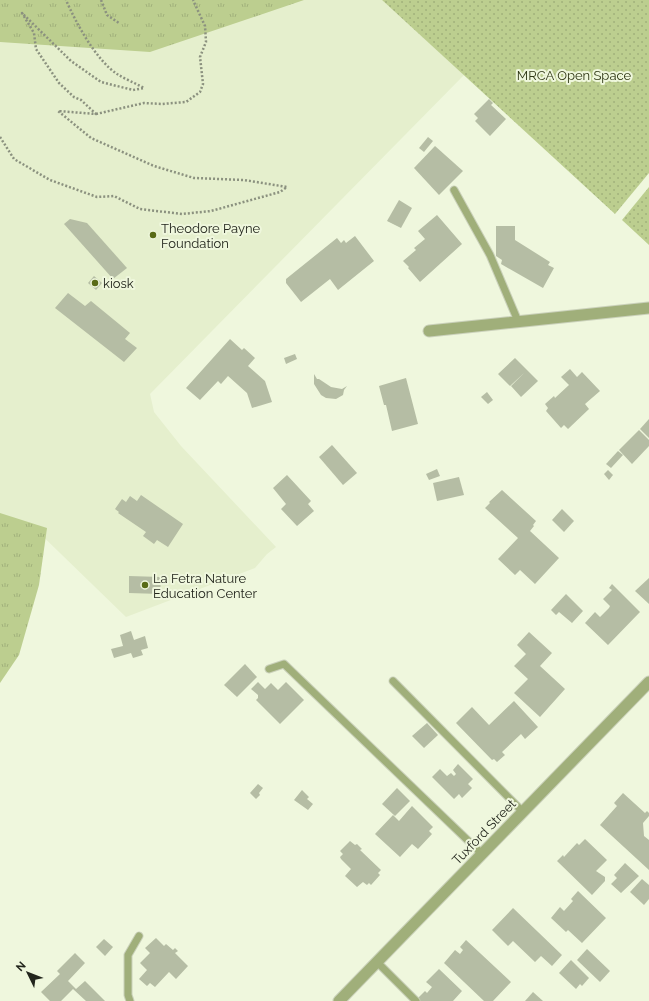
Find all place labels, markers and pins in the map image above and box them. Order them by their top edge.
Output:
place label: Theodore Payne Foundation [161,221,261,251]
marker: Theodore Payne Foundation [148,230,158,240]
place label: kiosk [103,276,134,291]
marker: kiosk [90,278,100,288]
place label: La Fetra Nature Education Center [153,571,257,601]
marker: La Fetra Nature Education Center [140,580,150,590]

